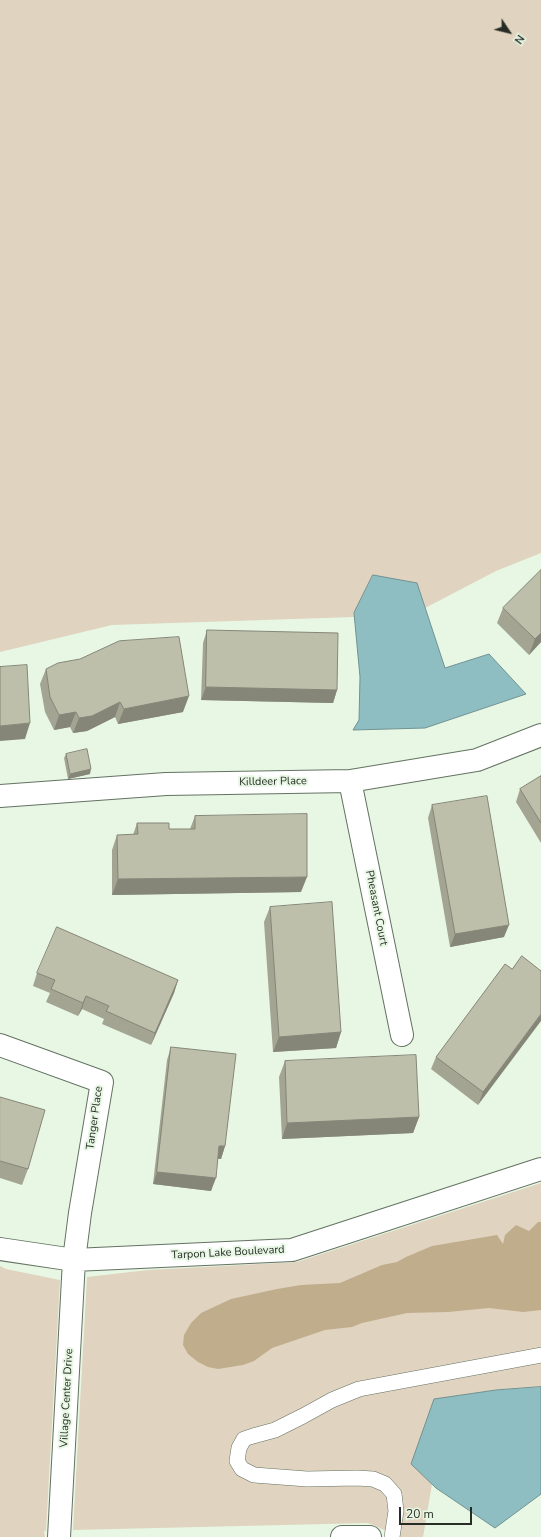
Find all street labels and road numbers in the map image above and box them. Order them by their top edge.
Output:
street label: Killdeer Place [239,775,307,789]
street label: Pheasant Court [362,869,390,947]
street label: Tanger Place [84,1085,106,1151]
street label: Tarpon Lake Boulevard [171,1243,285,1263]
street label: Village Center Drive [58,1348,76,1448]

